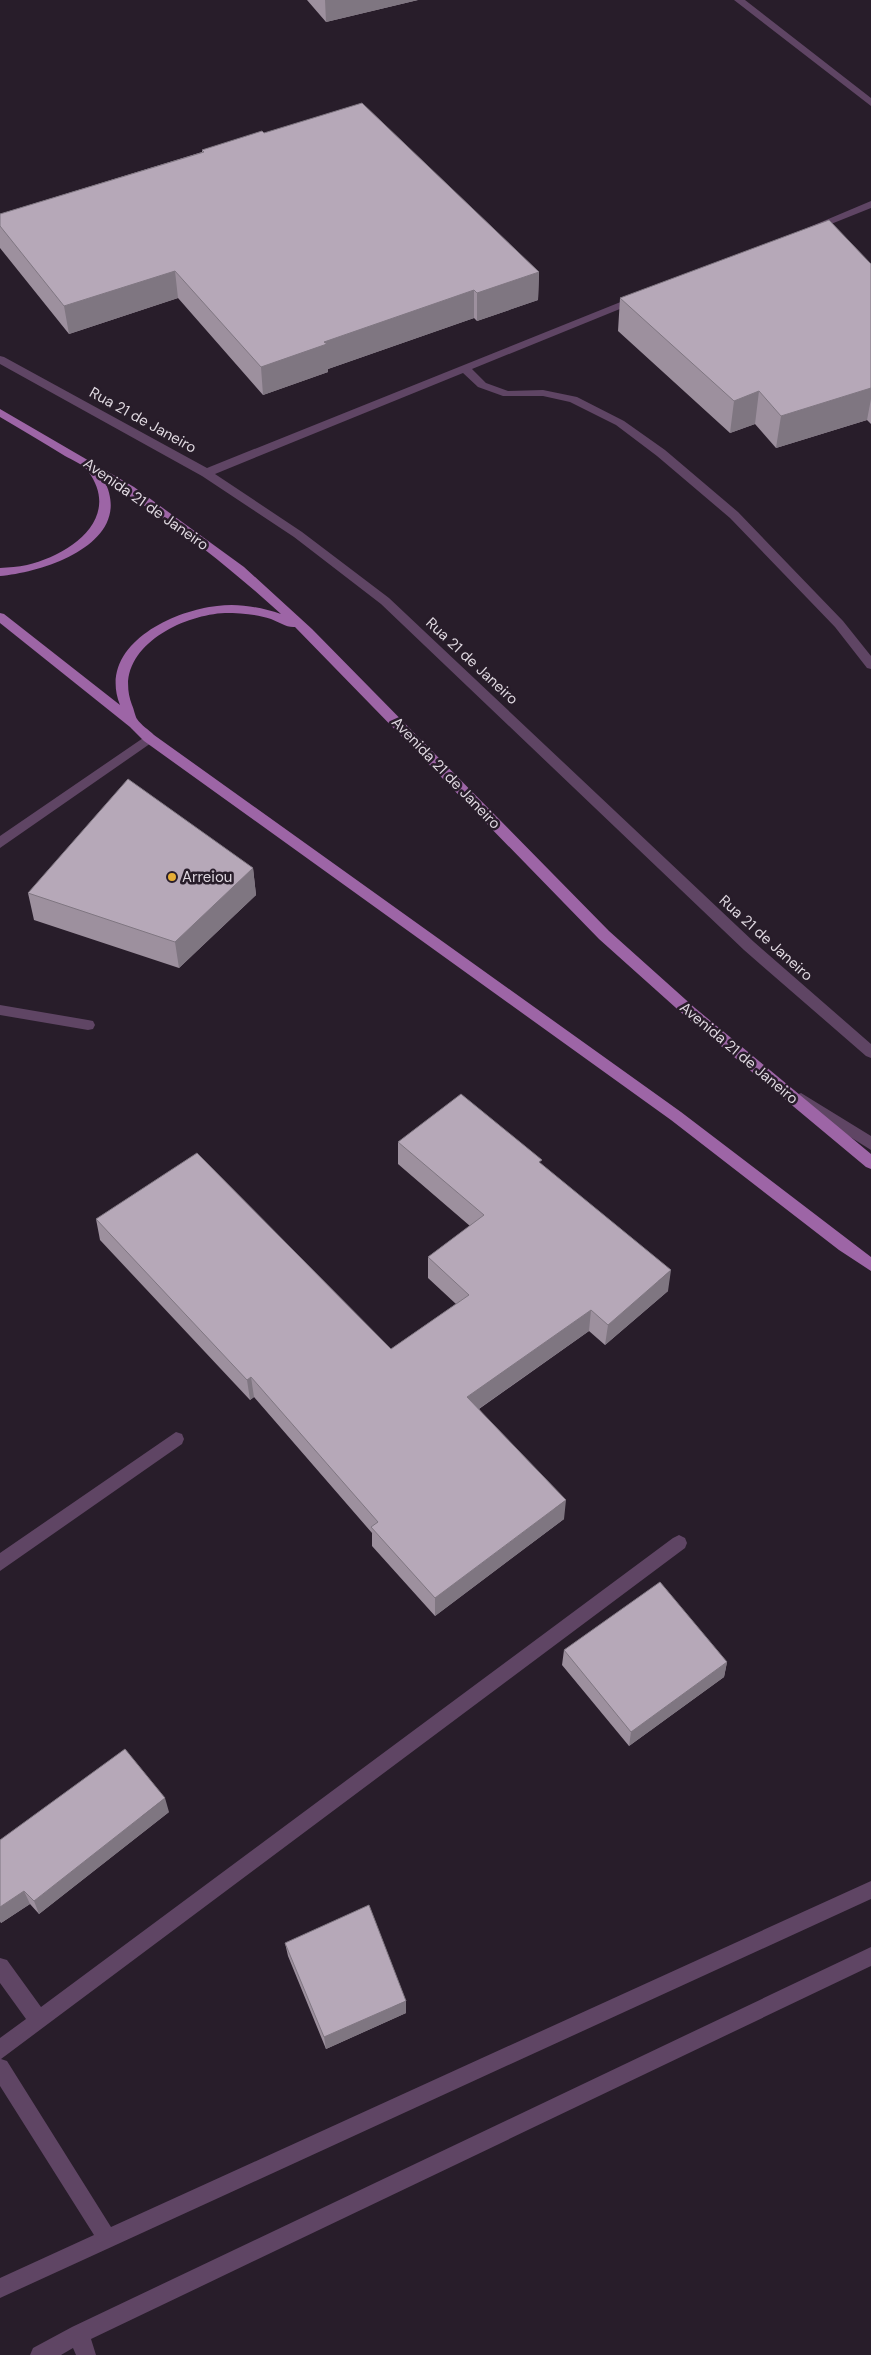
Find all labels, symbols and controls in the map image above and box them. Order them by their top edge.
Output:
street label: Rua 21 de Janeiro [86,382,200,458]
street label: Avenida 21 de Janeiro [79,453,213,555]
street label: Rua 21 de Janeiro [421,613,523,709]
street label: Avenida 21 de Janeiro [387,713,505,834]
place label: Arreiou [182,867,232,887]
marker: Arreiou [166,871,178,883]
street label: Rua 21 de Janeiro [715,891,817,985]
street label: Avenida 21 de Janeiro [676,998,802,1109]

